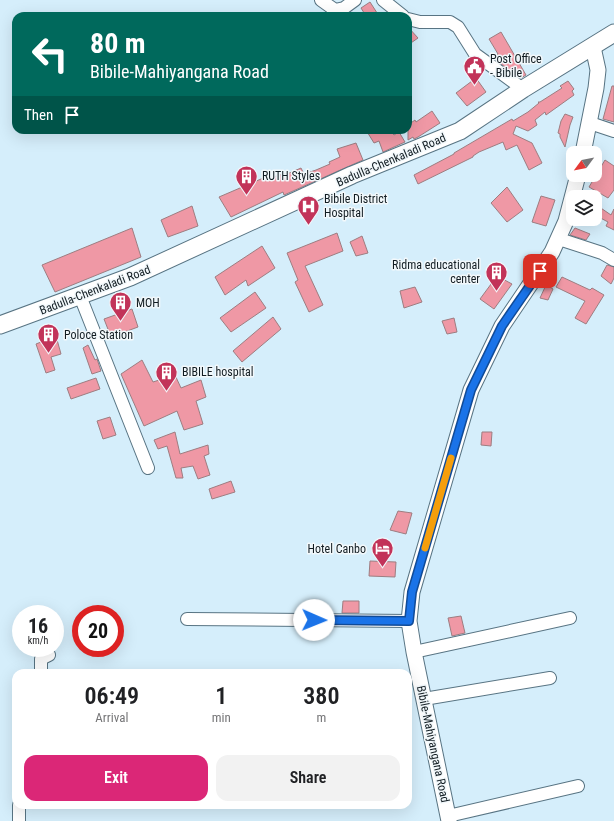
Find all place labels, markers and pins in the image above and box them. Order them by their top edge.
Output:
place label: Post Office - Bibile [490,52,542,80]
public building icon: Post Office - Bibile [461,53,487,86]
building icon: RUTH Styles [234,163,260,196]
place label: RUTH Styles [262,169,320,183]
place label: Bibile District Hospital [324,192,388,220]
hospital icon: Bibile District Hospital [295,193,321,226]
pin [523,254,557,288]
place label: Ridma educational center [392,258,480,286]
building icon: Ridma educational center [483,259,509,292]
building icon: MOH [108,290,134,323]
place label: MOH [136,296,160,310]
building icon: Poloce Station [35,322,61,355]
place label: Poloce Station [64,328,133,342]
building icon: BIBILE hospital [154,359,180,392]
place label: BIBILE hospital [182,365,254,379]
hotel icon: Hotel Canbo [369,536,395,569]
place label: Hotel Canbo [308,542,366,556]

